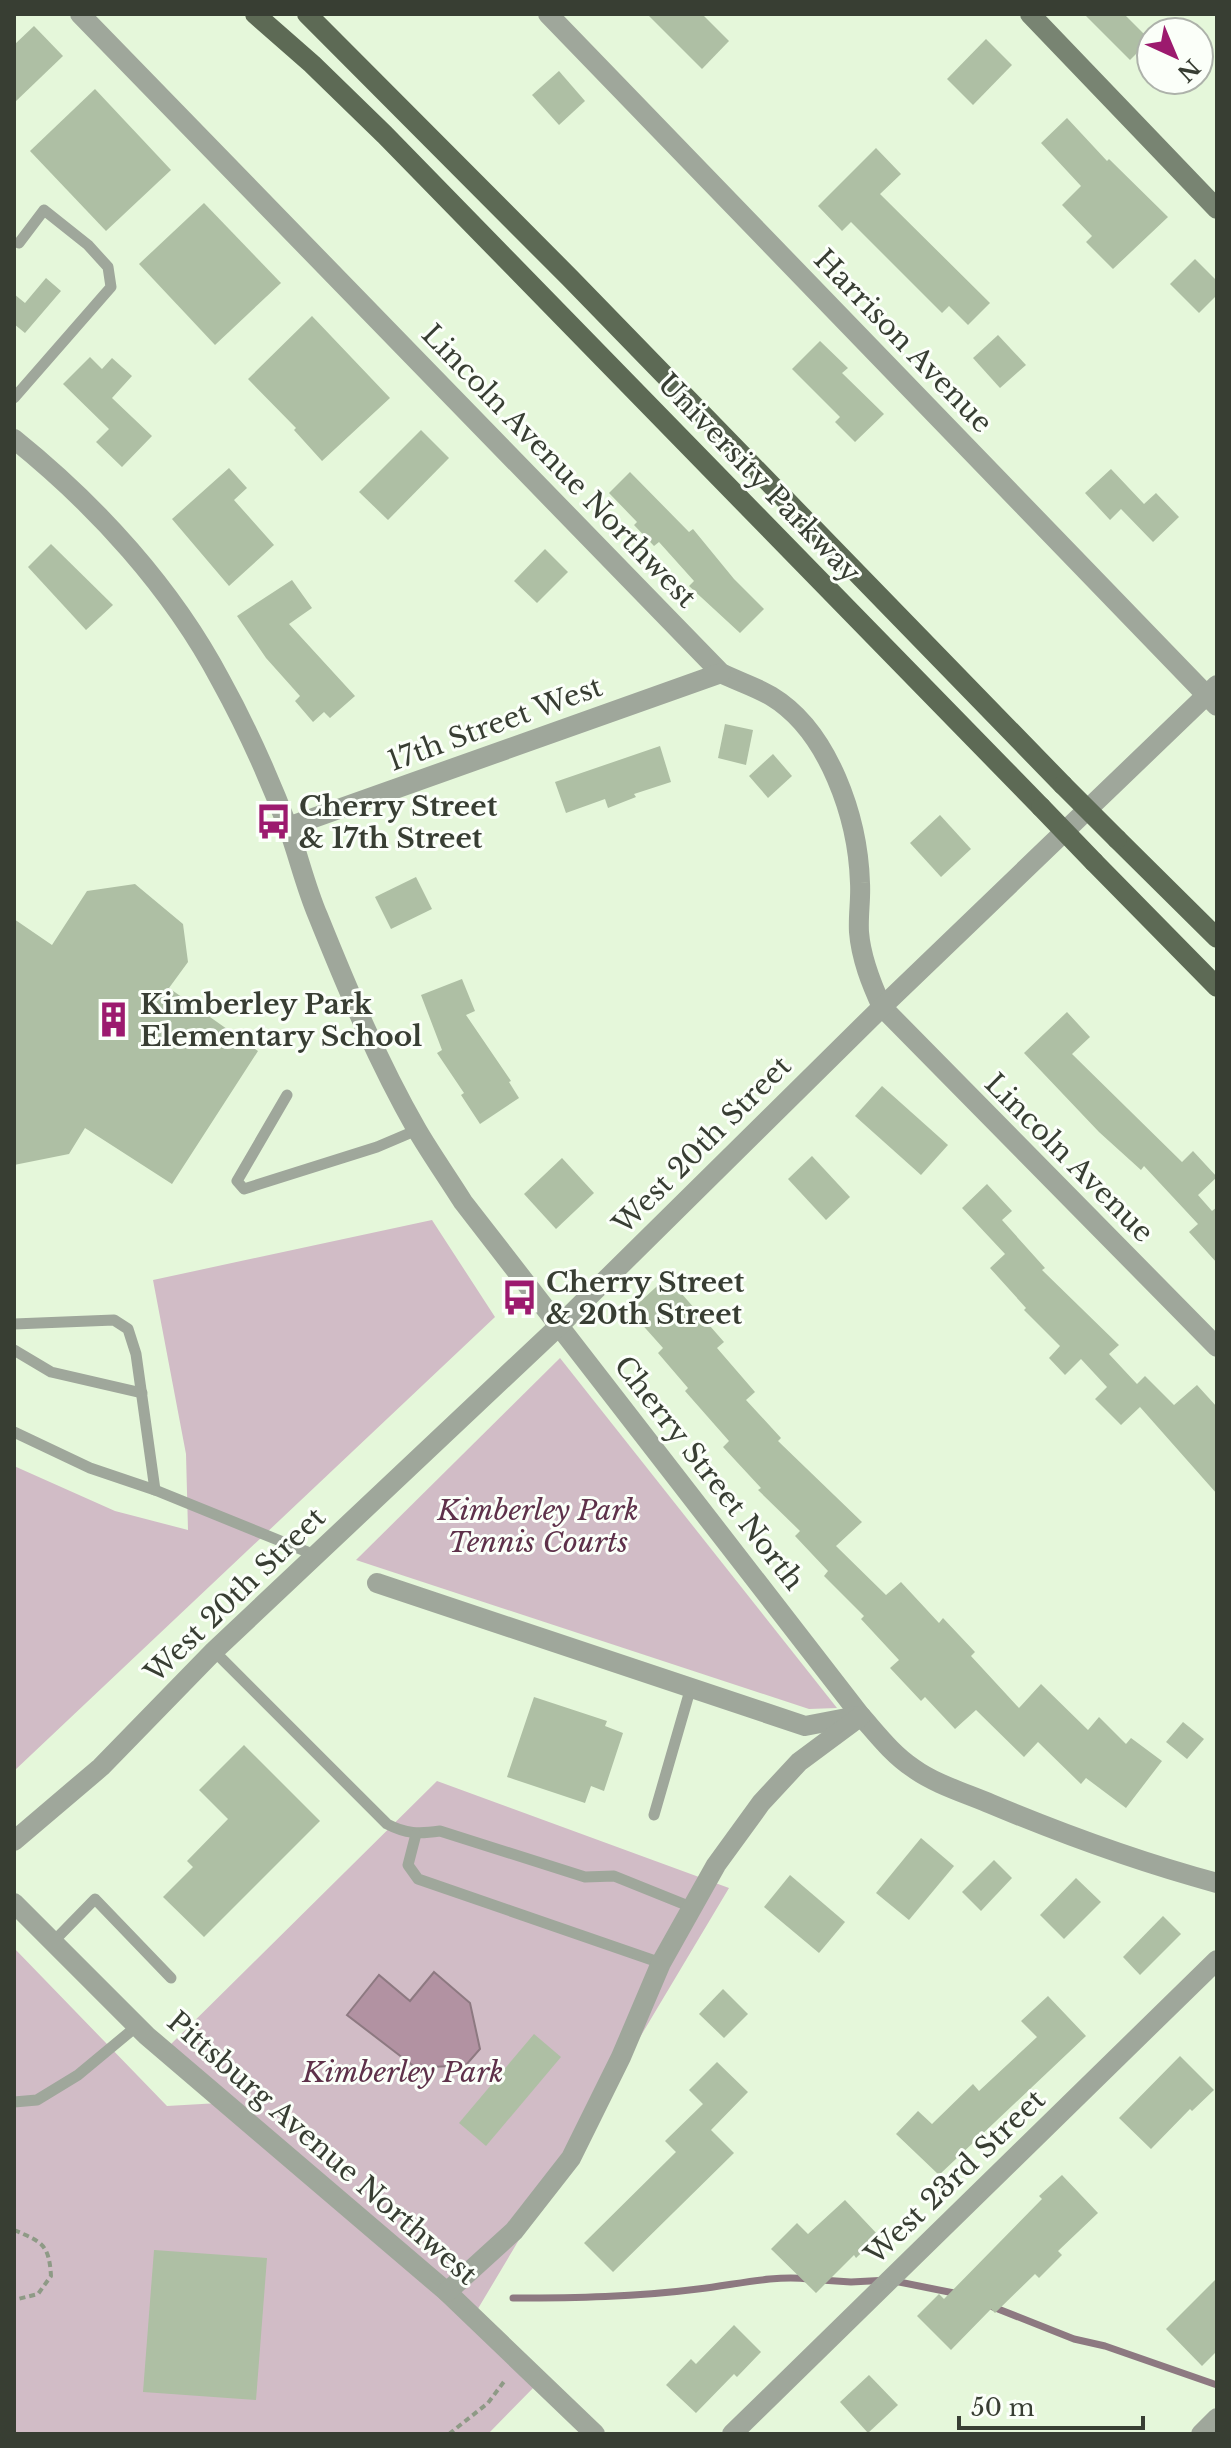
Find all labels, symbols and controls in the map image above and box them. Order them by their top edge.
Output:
north arrow [1135,16,1215,96]
text: N [1172,53,1205,87]
street label: Harrison Avenue [807,242,999,440]
street label: Lincoln Avenue Northwest [414,317,704,615]
street label: University Parkway [650,366,868,590]
street label: 17th Street West [383,669,607,779]
place label: Cherry Street & 17th Street [299,789,498,856]
bus stop icon: Cherry Street & 17th Street [254,803,292,841]
place label: Kimberley Park Elementary School [140,987,422,1054]
building icon: Kimberley Park Elementary School [95,1001,133,1039]
street label: West 20th Street [605,1048,799,1242]
street label: Lincoln Avenue [977,1066,1161,1250]
place label: Cherry Street & 20th Street [546,1265,745,1332]
bus stop icon: Cherry Street & 20th Street [501,1279,539,1317]
street label: Cherry Street North [607,1349,811,1597]
park label: Kimberley Park Tennis Courts [436,1493,639,1560]
street label: West 20th Street [137,1500,333,1691]
street label: Pittsburg Avenue Northwest [160,2004,484,2292]
park label: Kimberley Park [301,2055,504,2090]
street label: West 23rd Street [857,2082,1053,2273]
scale bar [959,2380,1143,2430]
text: 50 m [971,2393,1035,2422]

